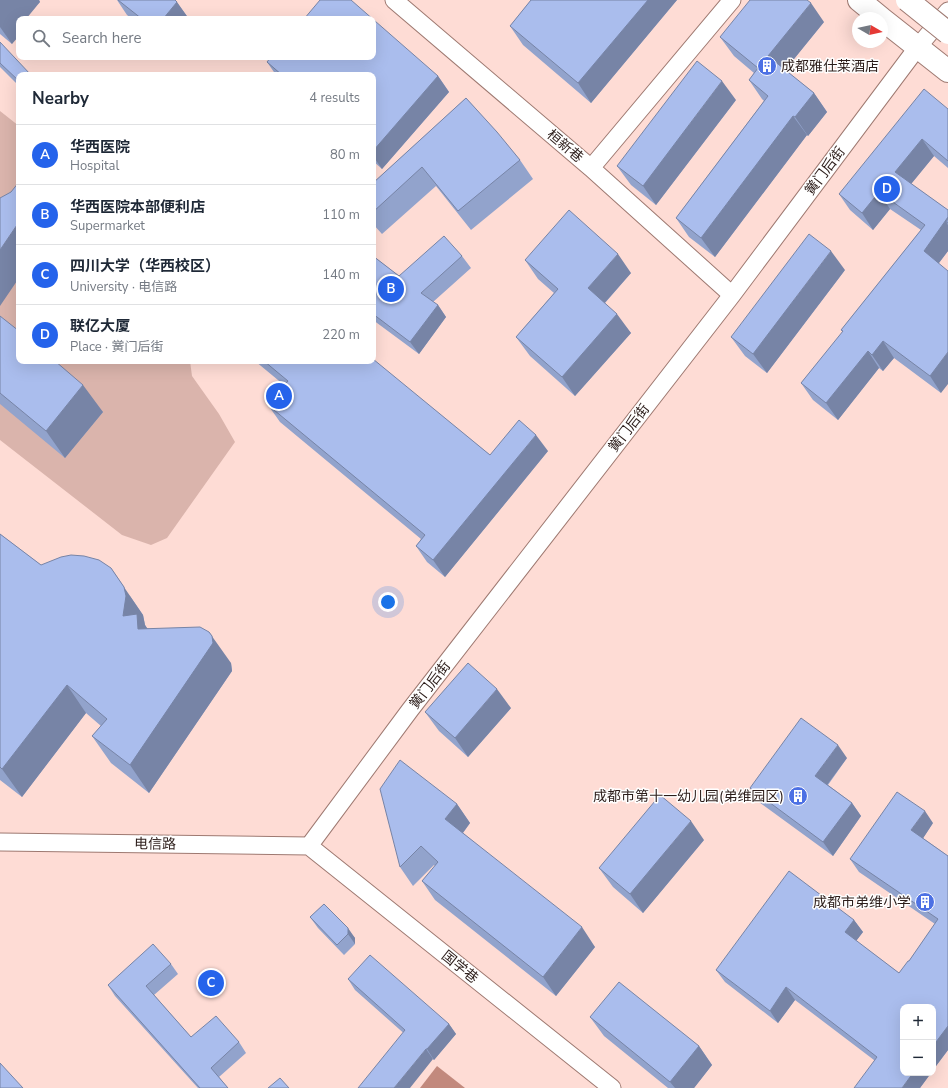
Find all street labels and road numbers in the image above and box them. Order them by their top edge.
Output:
street label: 桓新巷 [543,125,587,167]
street label: 黉门后街 [801,143,849,199]
street label: 黉门后街 [604,400,654,456]
street label: 黉门后街 [405,657,455,713]
street label: 电信路 [134,834,176,854]
street label: 国学巷 [438,946,482,988]

